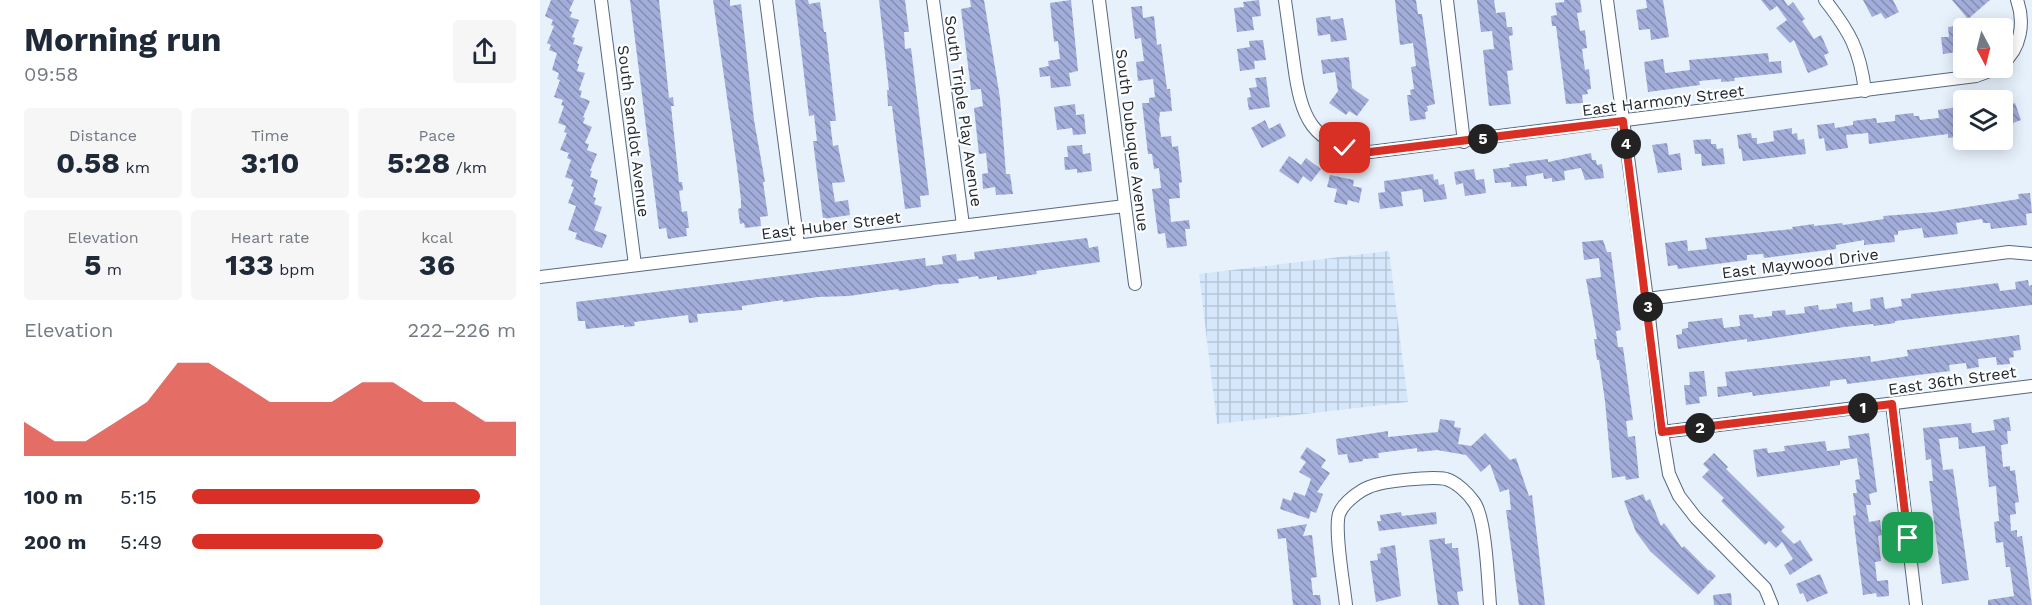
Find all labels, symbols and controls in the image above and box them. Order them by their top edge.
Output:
street label: South Triple Play Avenue [941,14,986,208]
north arrow [1953,18,2013,78]
map controls [1953,18,2013,150]
text: Morning run [24,20,221,59]
button: share [453,20,516,83]
street label: South Sandlot Avenue [614,44,653,218]
street label: South Dubuque Avenue [1112,48,1153,232]
text: 09:58 [24,62,79,86]
street label: East Harmony Street [1581,81,1745,120]
button: layers [1953,90,2013,150]
pin [1319,122,1370,173]
pin: 5 [1468,124,1498,154]
text: Distance [69,126,137,145]
text: Time [251,126,289,145]
text: Pace [418,126,456,145]
text: 5 [1478,129,1488,148]
pin: 4 [1611,129,1641,159]
icon: check [1328,131,1361,164]
text: 4 [1621,134,1631,153]
text: 0.58 [56,145,120,180]
text: 3:10 [240,145,300,180]
text: 5:28 [387,145,450,180]
text: km [120,158,150,177]
text: /km [450,158,487,177]
street label: East Huber Street [760,207,902,243]
text: Elevation [67,228,139,247]
text: Heart rate [230,228,310,247]
text: kcal [421,228,453,247]
street label: East Maywood Drive [1721,244,1880,283]
text: 5 [84,247,101,282]
text: 133 [225,247,274,282]
text: 36 [419,247,455,282]
text: m [101,260,122,279]
text: bpm [274,260,315,279]
pin: 3 [1633,292,1663,322]
text: 3 [1643,297,1653,316]
text: Elevation [24,318,113,342]
text: 222–226 m [408,318,516,342]
street label: East 36th Street [1887,362,2018,399]
pin: 1 [1848,393,1878,423]
text: 1 [1860,398,1866,417]
pin: 2 [1685,413,1715,443]
text: 2 [1695,418,1705,437]
text: 100 m [24,485,83,509]
text: 5:15 [120,485,157,509]
pin [1882,512,1933,563]
icon: arrive [1891,521,1924,554]
text: 200 m [24,530,86,554]
text: 5:49 [120,530,162,554]

